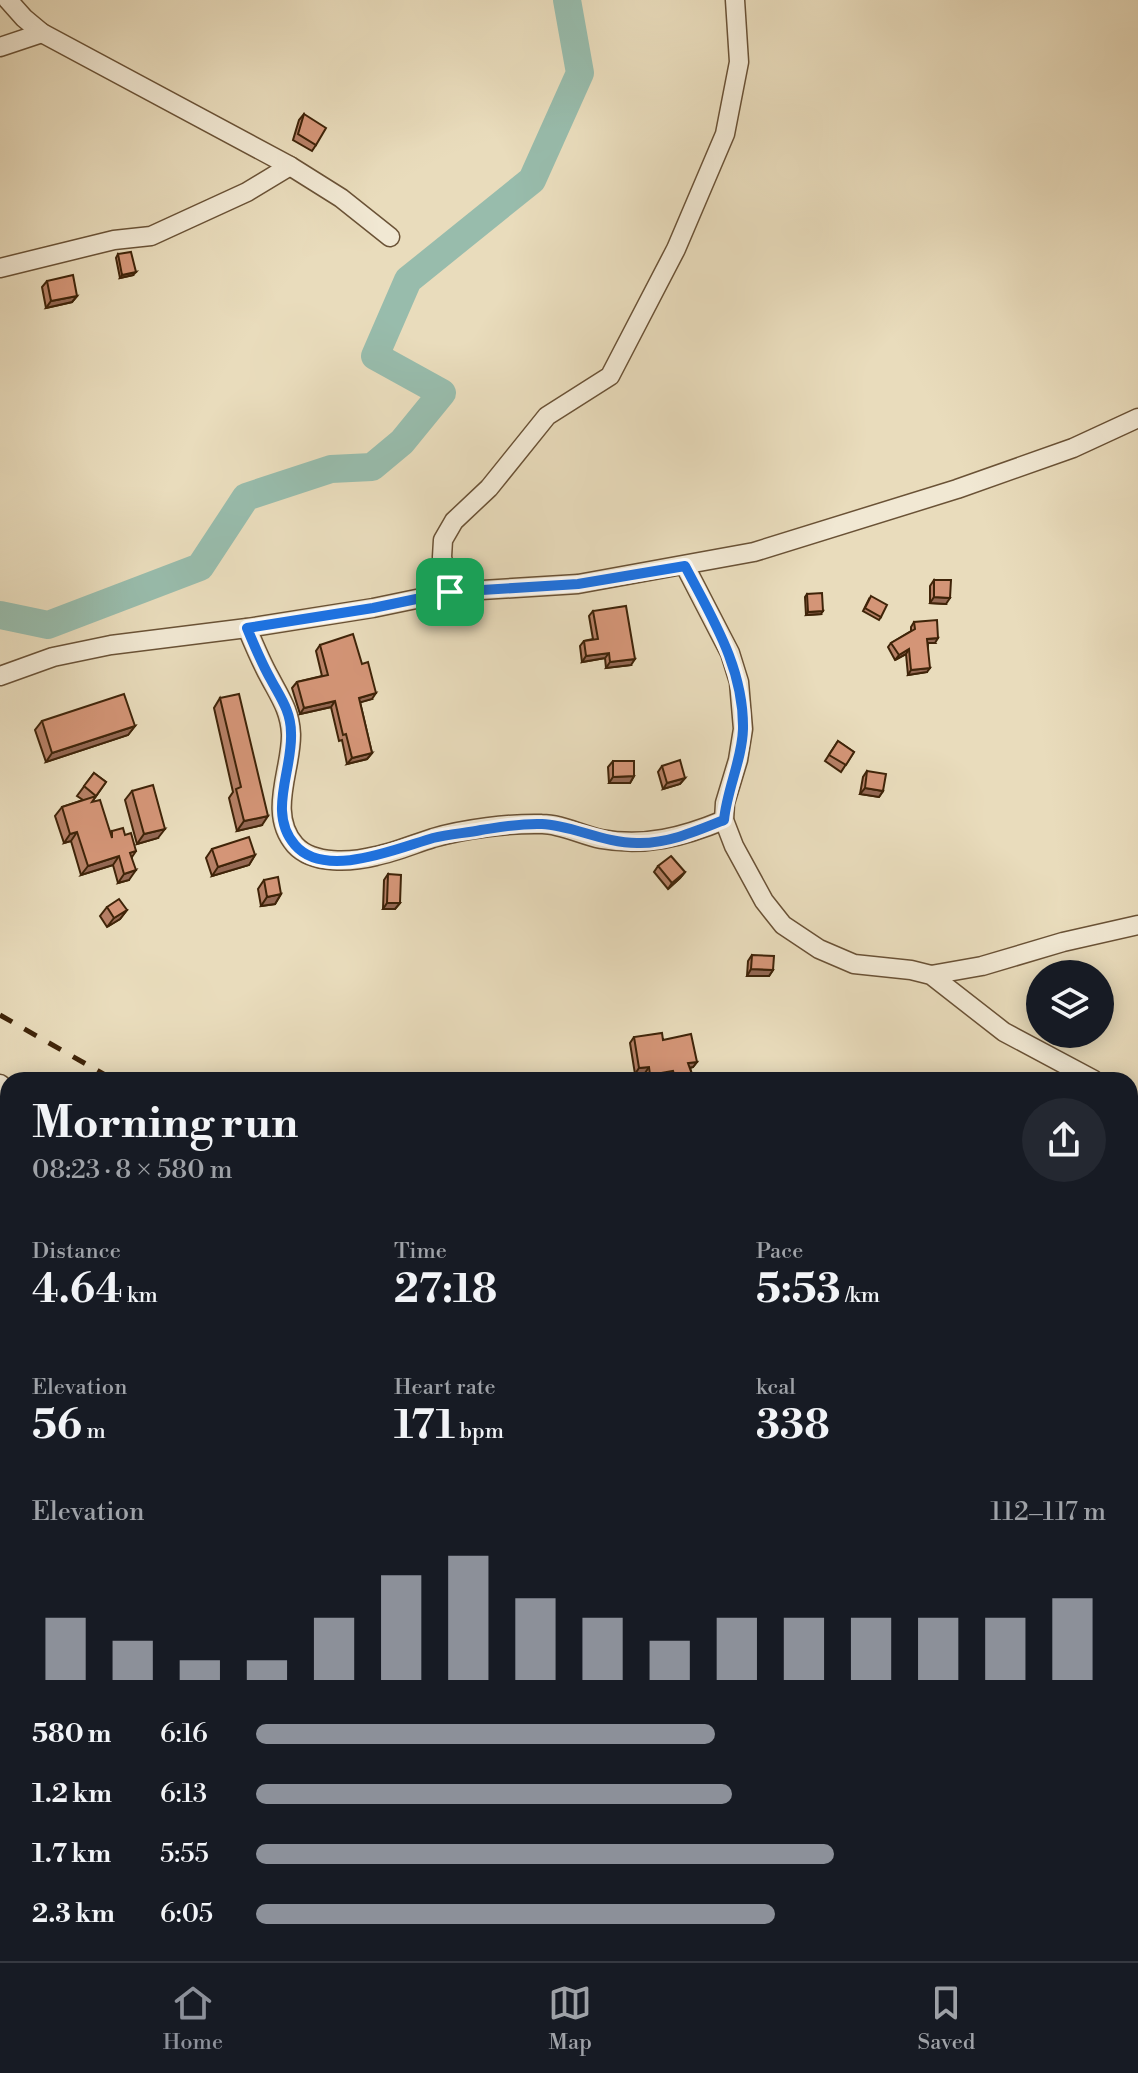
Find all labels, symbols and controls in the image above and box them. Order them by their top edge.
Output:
pin [416,558,484,626]
icon: arrive [428,570,472,614]
map controls [1026,960,1114,1048]
button: layers [1026,960,1114,1048]
text: Morning run [32,1096,298,1151]
button: share [1022,1098,1106,1182]
text: 08:23 · 8 × 580 m [32,1154,233,1186]
text: Distance [32,1238,121,1265]
text: Time [394,1238,447,1265]
text: Pace [756,1238,803,1265]
text: 4.64 [32,1265,123,1315]
text: 27:18 [394,1265,497,1315]
text: 5:53 [756,1265,841,1315]
text: km [123,1282,158,1309]
text: /km [841,1282,880,1309]
text: Elevation [32,1374,127,1401]
text: Heart rate [394,1374,496,1401]
text: kcal [756,1374,796,1401]
text: 56 [32,1401,82,1451]
text: 171 [394,1401,455,1451]
text: 338 [756,1401,830,1451]
text: m [82,1418,106,1445]
text: bpm [455,1418,504,1445]
text: Elevation [32,1496,145,1528]
text: 112–117 m [990,1496,1106,1528]
text: 580 m [32,1718,111,1750]
text: 6:16 [160,1718,208,1750]
text: 1.2 km [32,1778,112,1810]
text: 6:13 [160,1778,207,1810]
text: 1.7 km [32,1838,111,1870]
text: 5:55 [160,1838,209,1870]
text: 2.3 km [32,1898,115,1930]
text: 6:05 [160,1898,213,1930]
tab: Home [163,1981,223,2056]
tab: Map [548,1981,592,2056]
tab: Saved [918,1981,975,2056]

